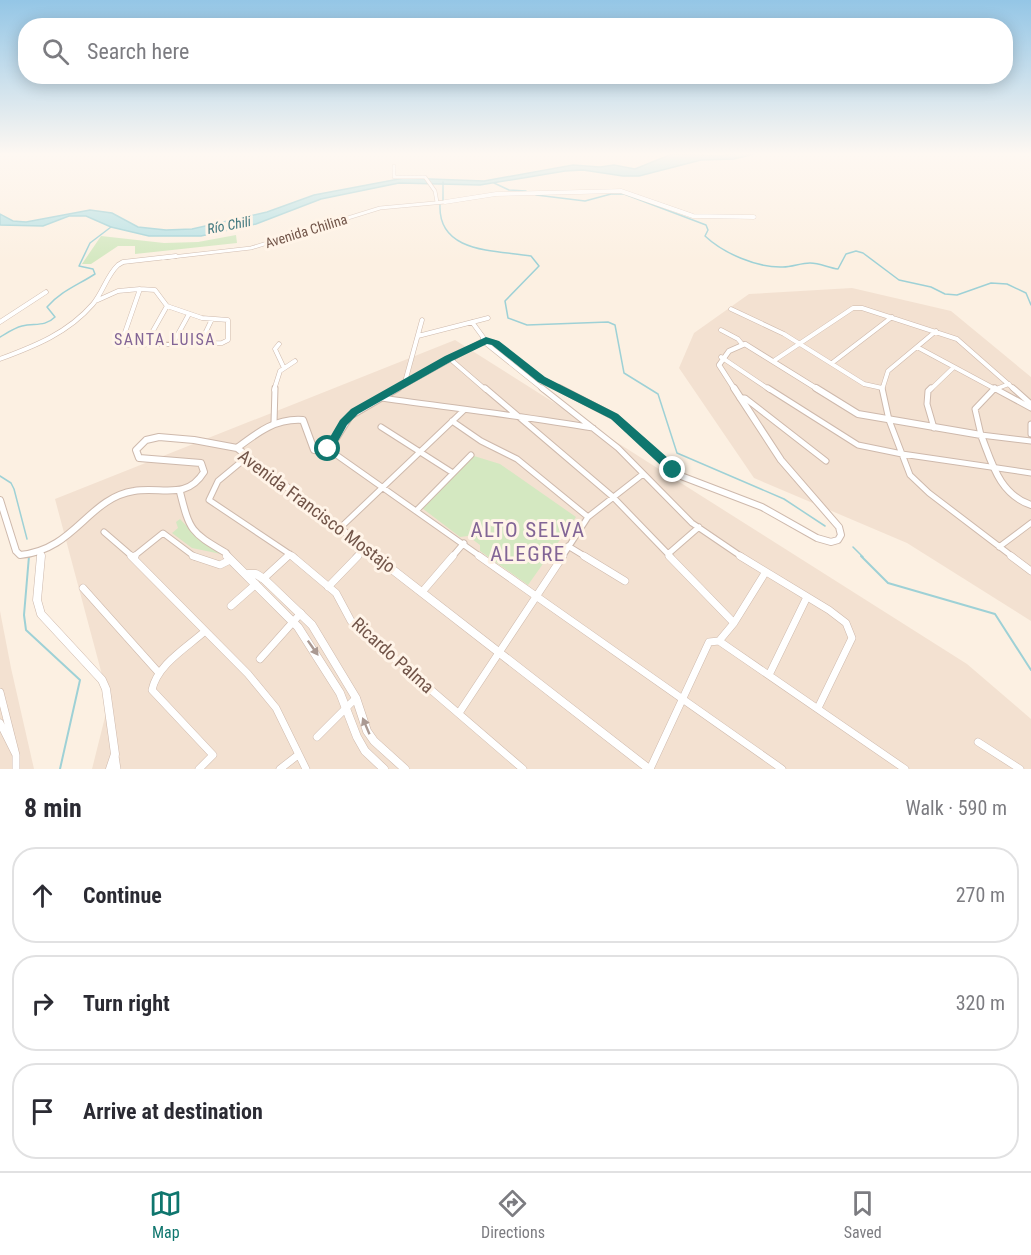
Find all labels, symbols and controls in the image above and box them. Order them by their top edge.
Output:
search box [18,18,1013,84]
icon: search [39,35,72,68]
text: Search here [87,39,189,64]
street label: Avenida Chilina [263,211,349,251]
water label: Río Chili [206,213,253,237]
district label: SANTA LUISA [114,330,216,349]
route start [314,435,340,461]
street label: Avenida Francisco Mostajo [234,445,400,577]
route end [659,456,685,482]
district label: ALTO SELVA ALEGRE [471,518,586,566]
street label: Ricardo Palma [348,613,438,697]
one-way arrow [307,640,318,656]
one-way arrow [361,717,371,735]
text: 8 min [24,793,82,823]
text: Walk · 590 m [906,796,1007,820]
icon: ahead [26,879,59,912]
text: Continue [83,883,162,908]
text: 270 m [956,883,1005,907]
icon: right [26,987,59,1020]
text: Turn right [83,991,170,1016]
text: 320 m [956,991,1005,1015]
icon: arrive [26,1095,59,1128]
text: Arrive at destination [83,1099,263,1124]
tab: Map [149,1187,182,1242]
tab: Directions [481,1187,545,1242]
tab: Saved [844,1187,882,1242]

